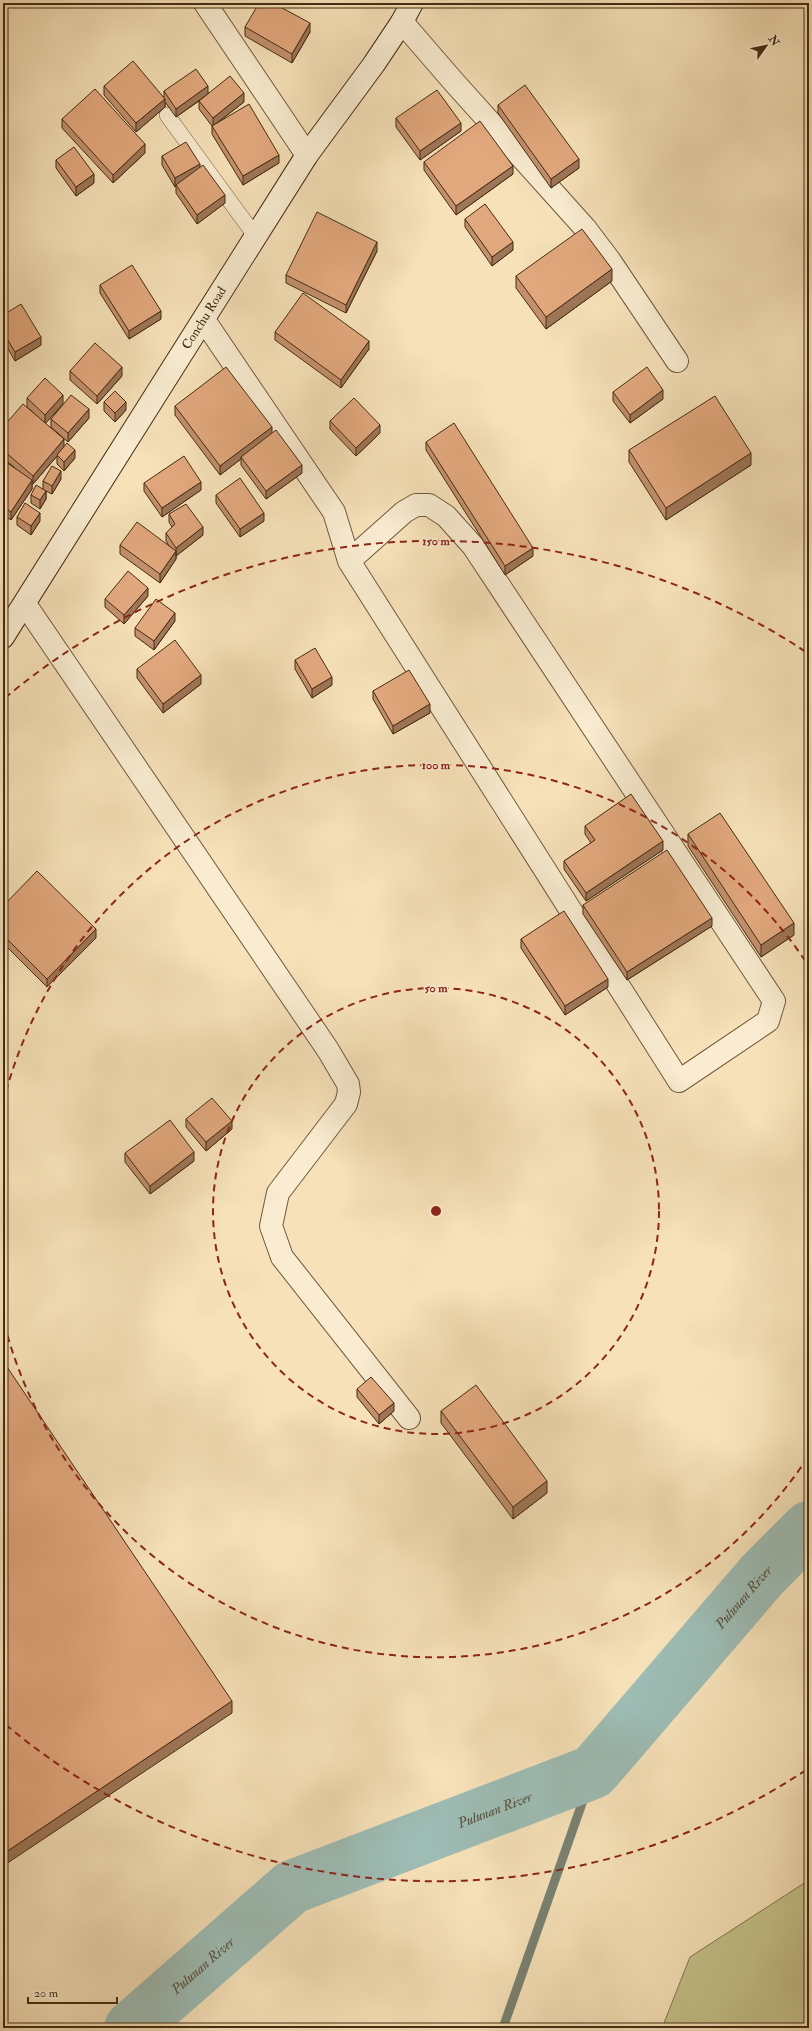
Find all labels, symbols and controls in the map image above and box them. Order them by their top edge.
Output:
north arrow [746,26,786,66]
text: N [765,32,783,49]
street label: Conchu Road [178,283,230,352]
text: 150 m [422,534,450,549]
text: 100 m [422,758,451,773]
text: 50 m [424,981,448,996]
centre of rings [429,1204,443,1218]
water label: Pulunan River [711,1561,776,1633]
water label: Pulunan River [454,1787,535,1832]
water label: Pulunan River [167,1933,238,1998]
scale bar [28,1979,117,2005]
text: 20 m [34,1986,59,2001]

